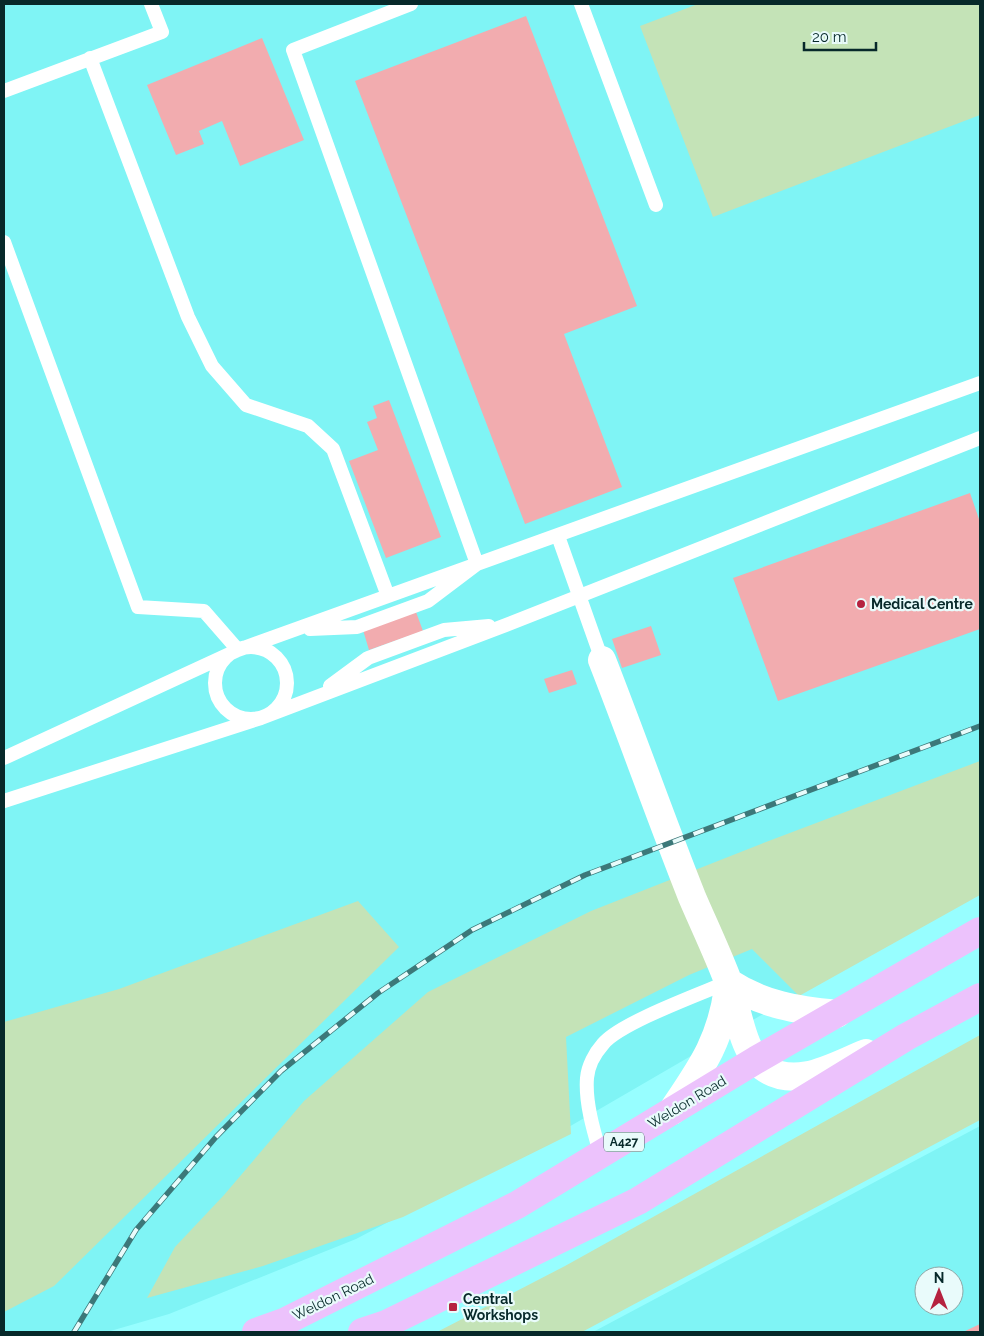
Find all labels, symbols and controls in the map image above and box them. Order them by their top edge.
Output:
scale bar [804,20,876,52]
text: 20 m [812,28,847,46]
place label: Medical Centre [871,596,973,612]
marker: Medical Centre [855,598,867,610]
street label: Weldon Road [645,1072,729,1132]
road number: A427 [604,1132,644,1152]
north arrow [914,1266,964,1316]
text: N [934,1270,944,1286]
street label: Weldon Road [290,1271,376,1323]
place label: Central Workshops [463,1291,538,1323]
marker: Central Workshops [447,1301,459,1313]

